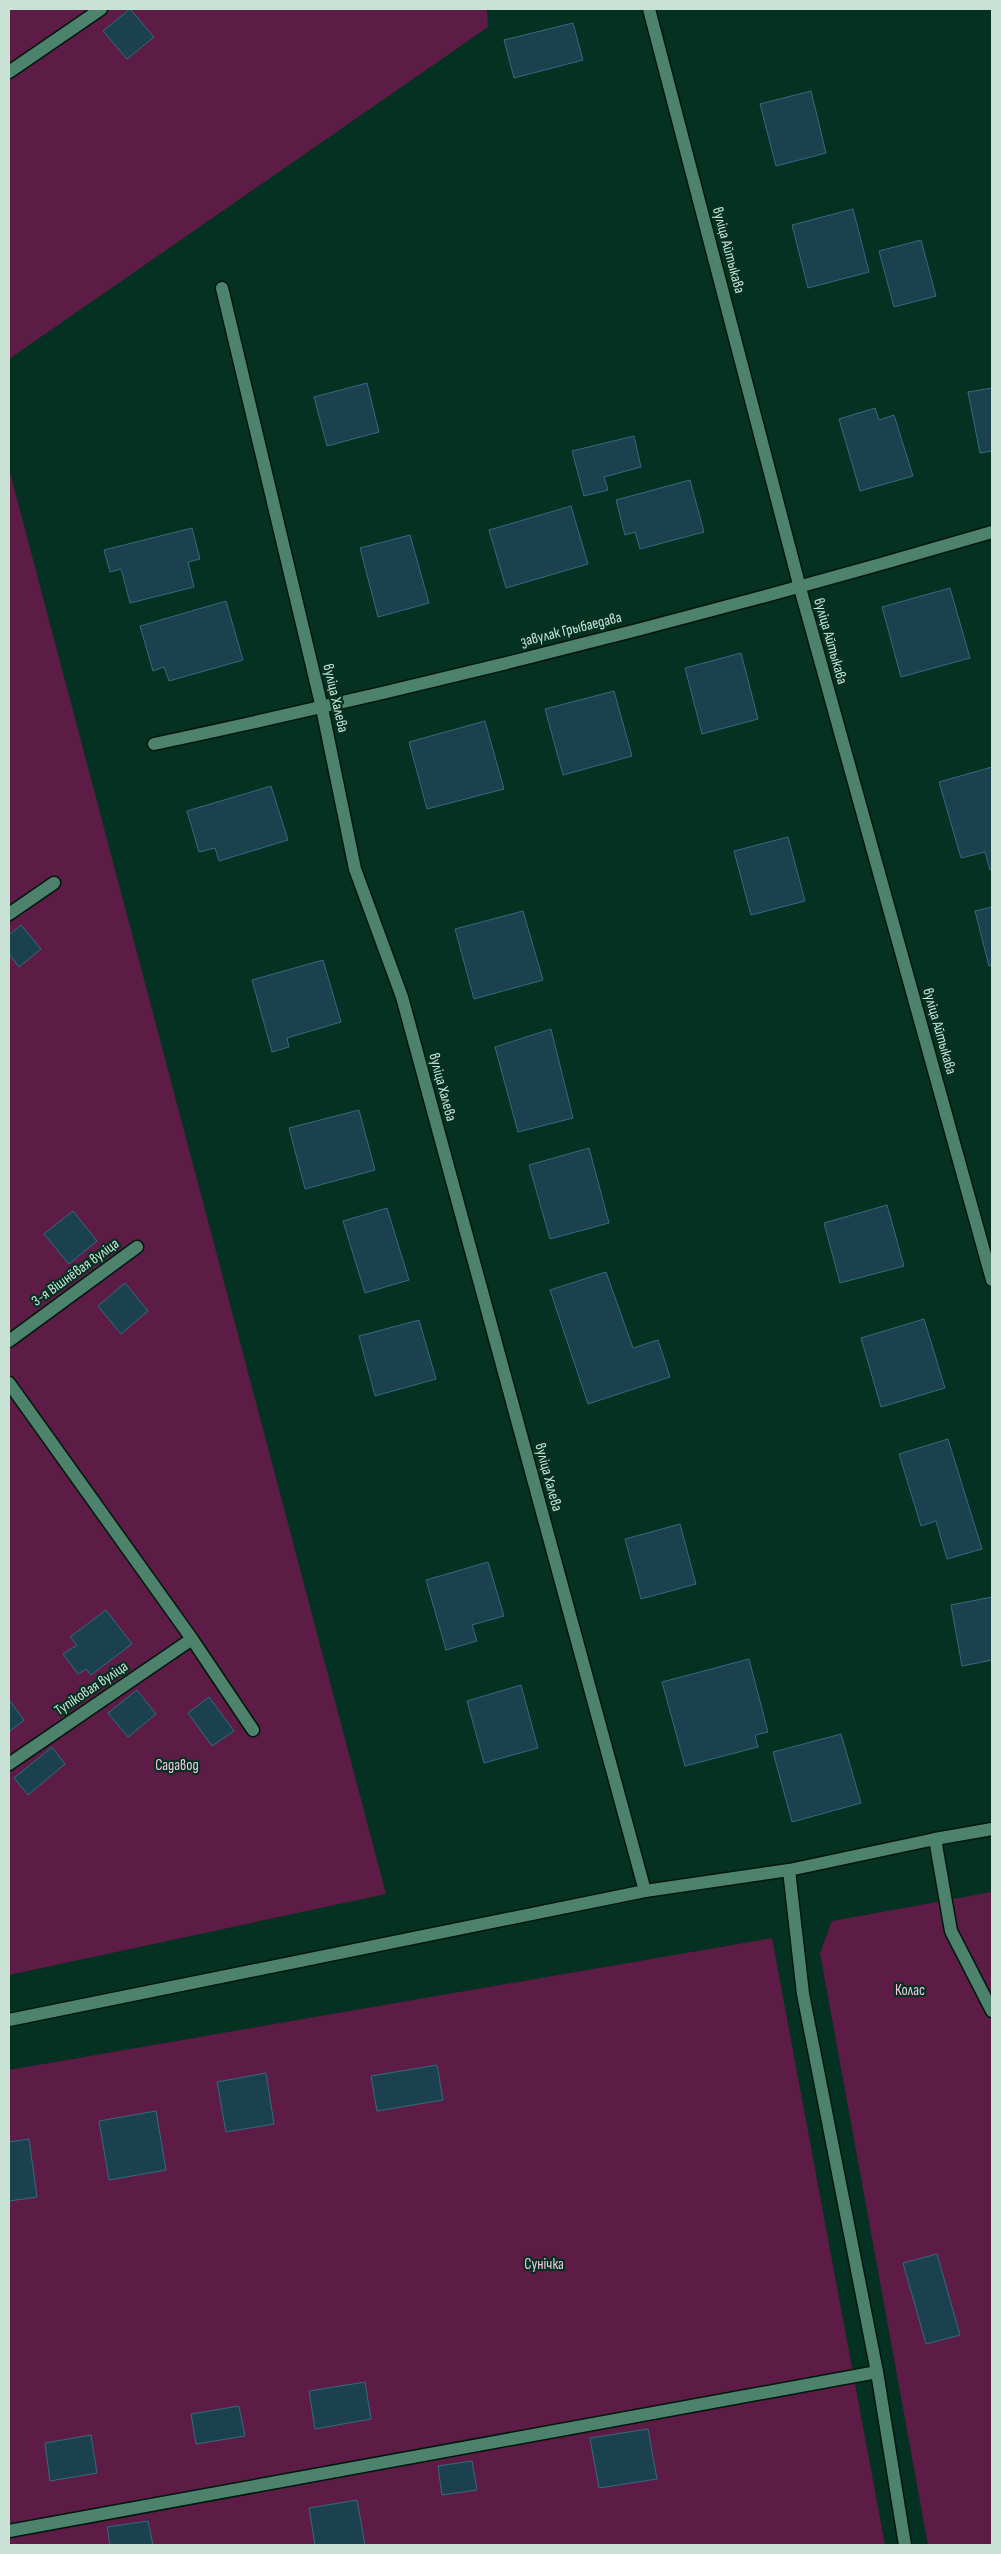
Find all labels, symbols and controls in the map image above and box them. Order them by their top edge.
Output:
street label: вуліца Айтыкава [708,205,749,296]
street label: вуліца Айтыкава [809,596,852,687]
street label: завулак Грыбаедава [519,608,624,651]
street label: вуліца Халева [318,662,353,734]
street label: вуліца Айтыкава [918,986,961,1077]
street label: вуліца Халева [424,1051,461,1124]
street label: 3-я Вішнёвая вуліца [28,1234,123,1311]
street label: вуліца Халева [530,1441,567,1514]
street label: Тупіковая вуліца [51,1657,132,1720]
park label: Садавод [155,1756,199,1775]
park label: Колас [895,1981,925,2000]
park label: Сунічка [524,2255,564,2274]

